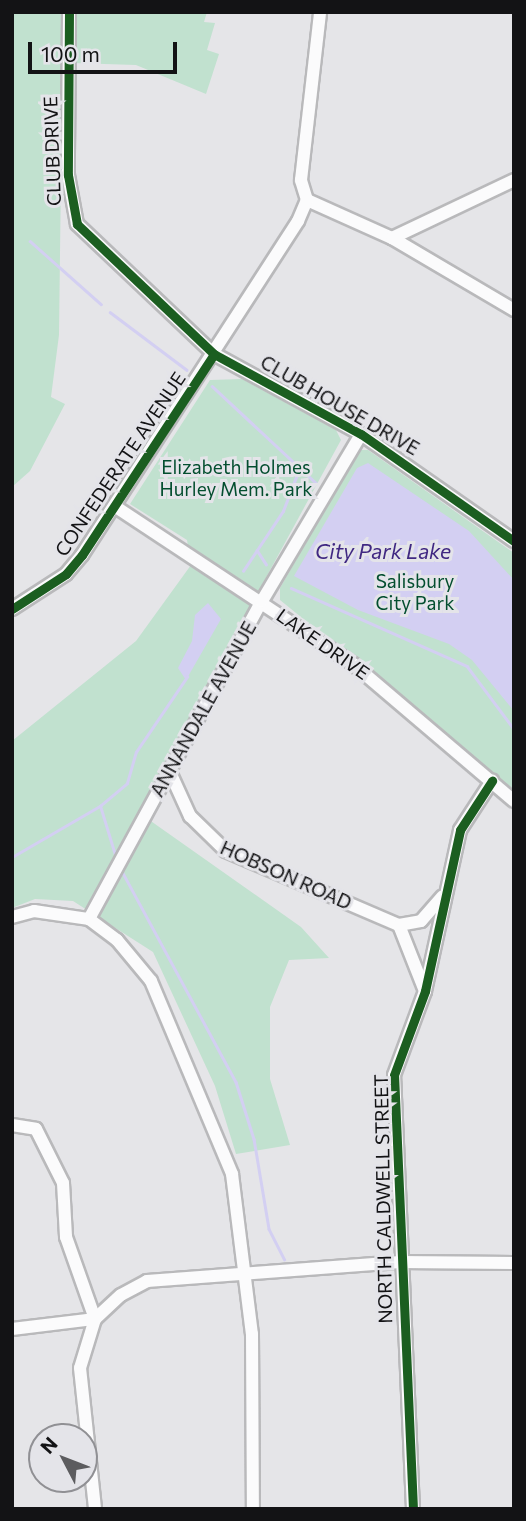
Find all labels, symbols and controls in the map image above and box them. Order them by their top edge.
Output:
scale bar [32,28,180,72]
text: 100 m [41,41,100,66]
street label: CLUB DRIVE [39,96,65,206]
street label: CLUB HOUSE DRIVE [257,350,423,460]
street label: CONFEDERATE AVENUE [50,368,190,560]
park label: Elizabeth Holmes Hurley Mem. Park [159,456,313,500]
water label: City Park Lake [315,538,451,564]
park label: Salisbury City Park [376,570,454,614]
street label: LAKE DRIVE [272,604,374,684]
street label: ANNANDALE AVENUE [145,617,261,801]
street label: HOBSON ROAD [217,836,355,914]
street label: NORTH CALDWELL STREET [369,1074,397,1324]
north arrow [28,1423,98,1493]
text: N [35,1432,62,1458]

